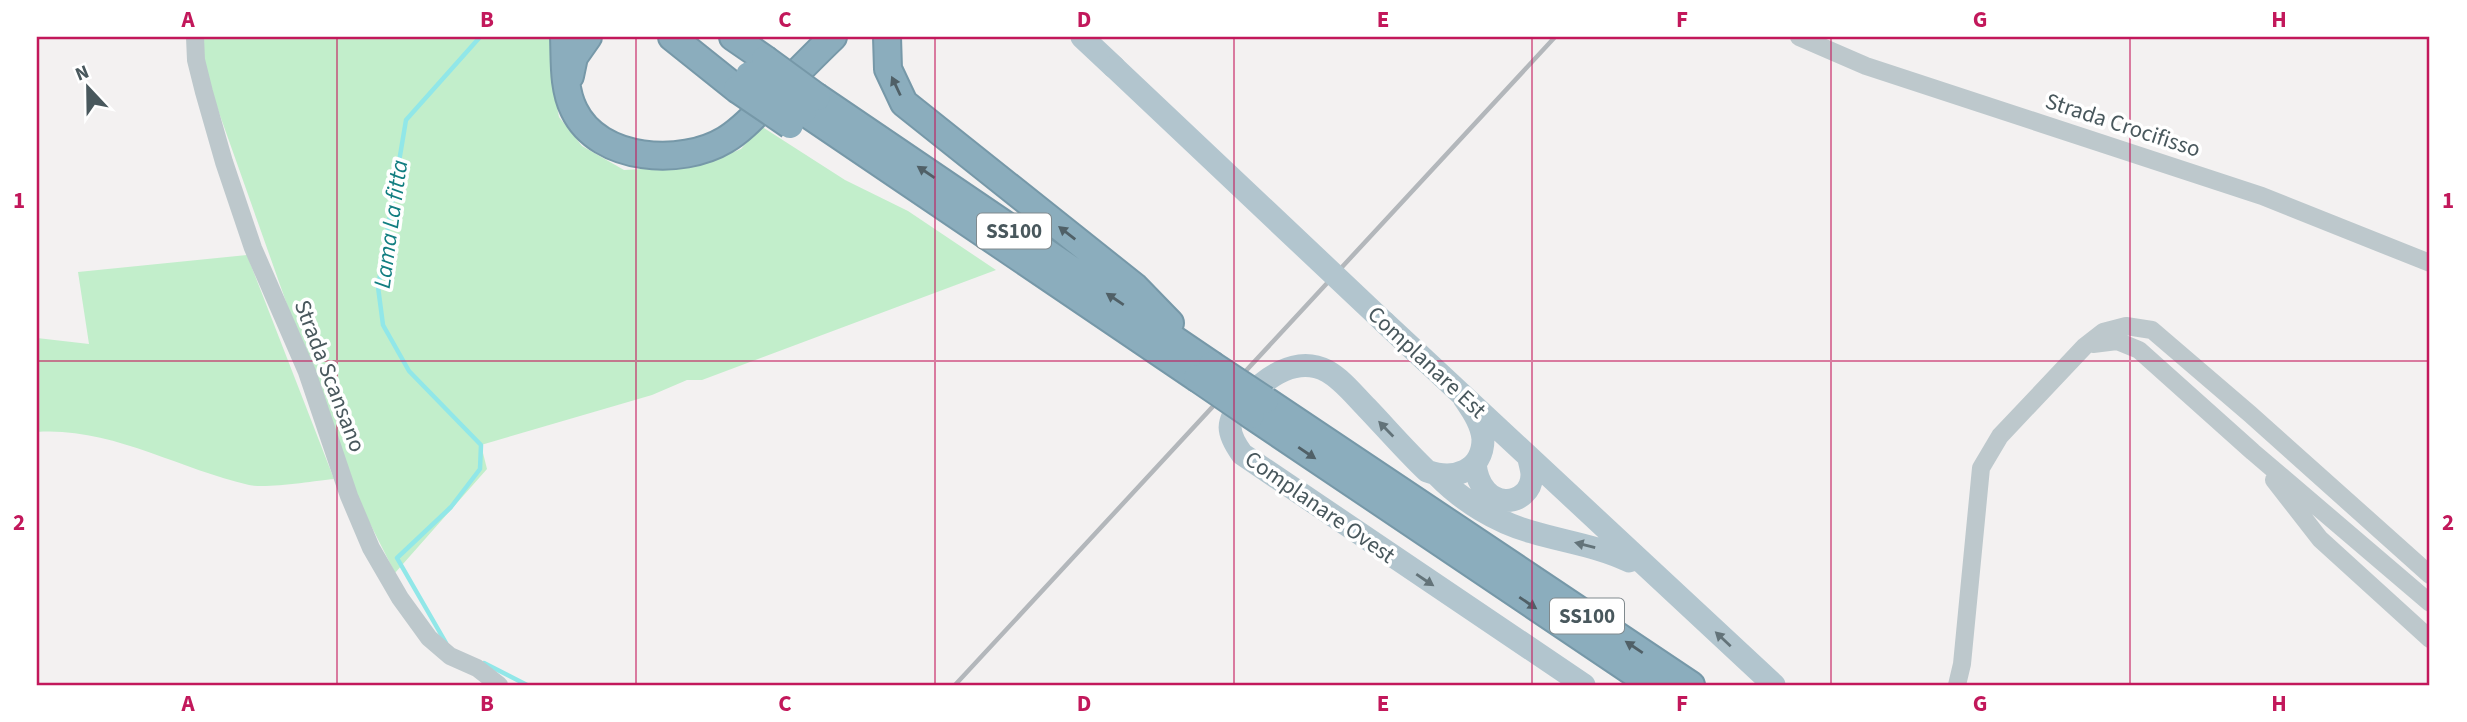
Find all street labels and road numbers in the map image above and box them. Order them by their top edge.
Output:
street label: Strada Crocifisso [2041,84,2205,166]
road number: SS100 [977,214,1051,248]
street label: Strada Scansano [286,295,374,457]
street label: Complanare Est [1360,298,1494,426]
street label: Complanare Ovest [1238,443,1402,571]
road number: SS100 [1550,598,1624,634]

